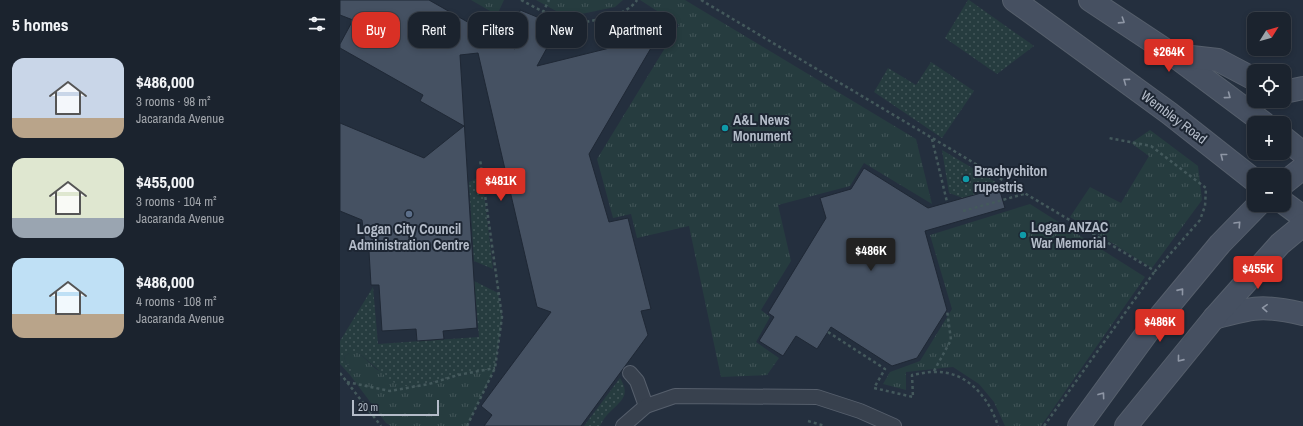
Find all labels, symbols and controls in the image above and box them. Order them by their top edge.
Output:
chip: Buy [352,12,400,48]
chip: Rent [408,12,460,48]
chip: Filters [468,12,528,48]
chip: New [536,12,587,48]
chip: Apartment [595,12,676,48]
north arrow [1247,12,1291,56]
map controls [1247,12,1291,212]
text: 5 homes [12,13,69,36]
icon: filters [306,13,328,35]
one-way arrow [1118,16,1125,24]
pin: $264K [1141,39,1197,73]
text: $264K [1153,43,1185,60]
button: locate [1247,64,1291,108]
text: $486,000 [136,70,194,93]
icon: home [44,74,92,122]
one-way arrow [1123,79,1130,86]
street label: Wembley Road [1137,86,1211,148]
one-way arrow [1224,91,1231,98]
text: 3 rooms · 98 m² [136,93,211,110]
text: Jacaranda Avenue [136,110,224,127]
place label: A&L News Monument [733,111,791,145]
button: + [1247,116,1291,160]
marker: A&L News Monument [720,123,730,133]
one-way arrow [1221,154,1228,161]
place label: Brachychiton rupestris [974,162,1047,196]
pin: $481K [473,168,529,202]
button: − [1247,168,1291,212]
text: $455,000 [136,170,194,193]
text: $481K [485,172,517,189]
icon: home [44,174,92,222]
marker: Brachychiton rupestris [961,174,971,184]
text: 3 rooms · 104 m² [136,193,217,210]
marker: Logan City Council Administration Centre [404,209,414,219]
text: Jacaranda Avenue [136,210,224,227]
place label: Logan ANZAC War Memorial [1031,218,1108,252]
place label: Logan City Council Administration Centre [349,220,469,254]
one-way arrow [1233,221,1241,229]
marker: Logan ANZAC War Memorial [1018,230,1028,240]
pin: $486K [843,238,899,272]
text: $486K [855,242,887,259]
pin: $455K [1230,256,1286,290]
text: $455K [1242,260,1274,277]
text: $486,000 [136,270,194,293]
icon: home [44,274,92,322]
one-way arrow [1176,289,1183,296]
text: 4 rooms · 108 m² [136,293,217,310]
one-way arrow [1262,304,1268,312]
pin: $486K [1132,309,1188,343]
text: Jacaranda Avenue [136,310,224,327]
text: $486K [1144,313,1176,330]
one-way arrow [1178,355,1185,362]
one-way arrow [1097,392,1104,399]
scale bar [352,398,439,417]
text: 20 m [358,400,378,414]

